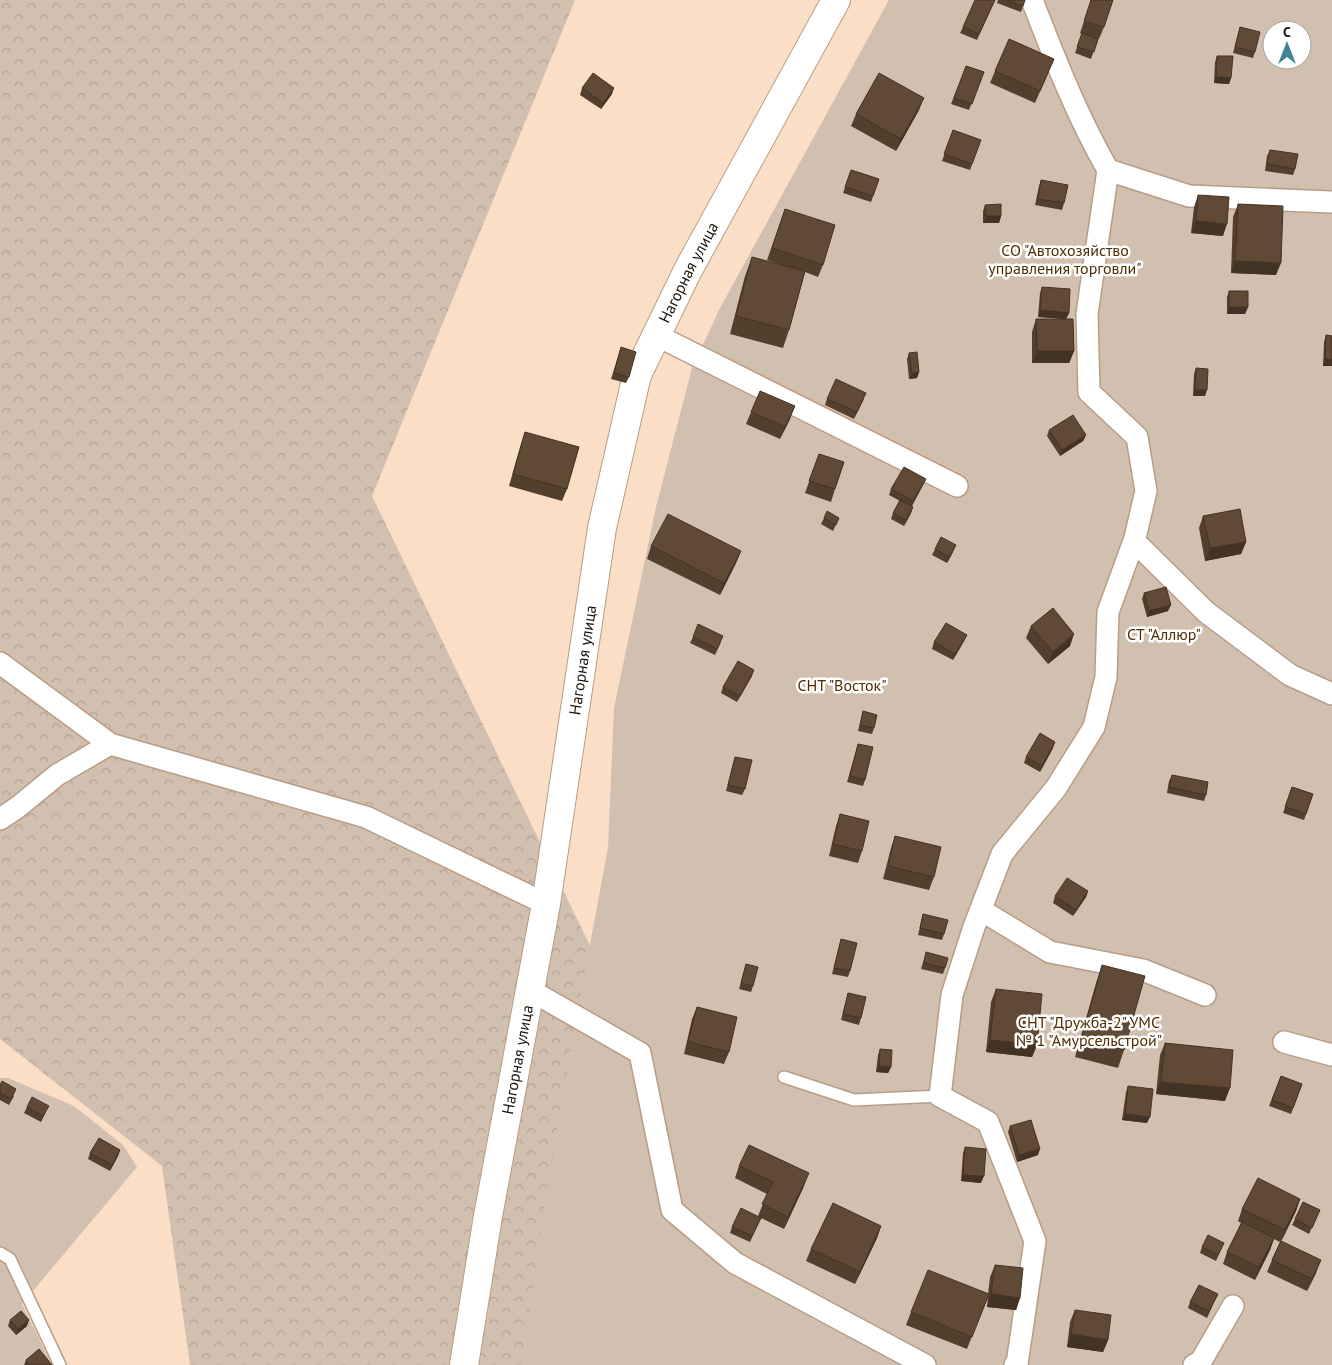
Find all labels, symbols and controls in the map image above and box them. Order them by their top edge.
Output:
north arrow [1262,20,1312,70]
text: С [1283,23,1291,41]
street label: Нагорная улица [654,218,722,326]
park label: СО "Автохозяйство управления торговли" [988,240,1142,278]
street label: Нагорная улица [564,604,600,716]
park label: СТ "Аллюр" [1127,624,1201,644]
park label: СНТ "Восток" [797,675,887,695]
street label: Нагорная улица [497,1003,537,1116]
park label: СНТ "Дружба-2" УМС № 1 "Амурсельстрой" [1016,1012,1162,1050]

